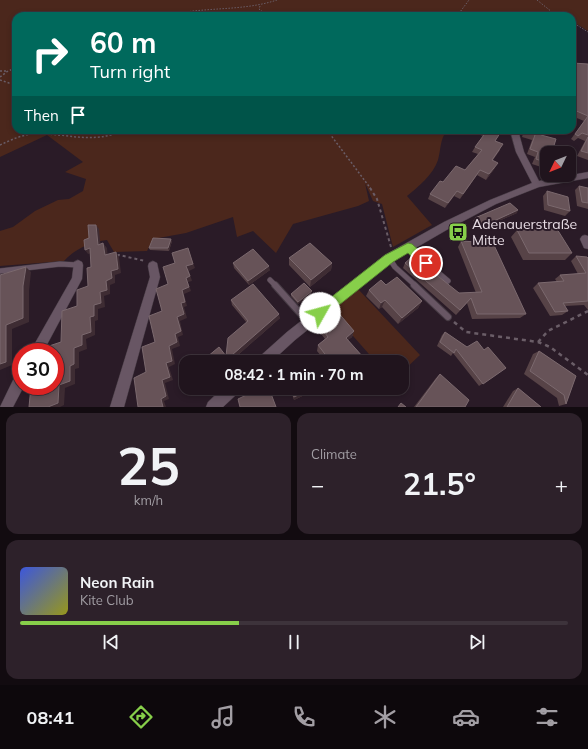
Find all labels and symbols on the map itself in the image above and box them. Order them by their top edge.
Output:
north arrow [540,146,576,182]
place label: Adenauerstraße Mitte [472,215,577,249]
bus stop icon: Adenauerstraße Mitte [447,221,469,243]
pin [409,246,443,280]
position arrow [299,292,341,334]
speed limit sign: 30 [12,343,64,395]

